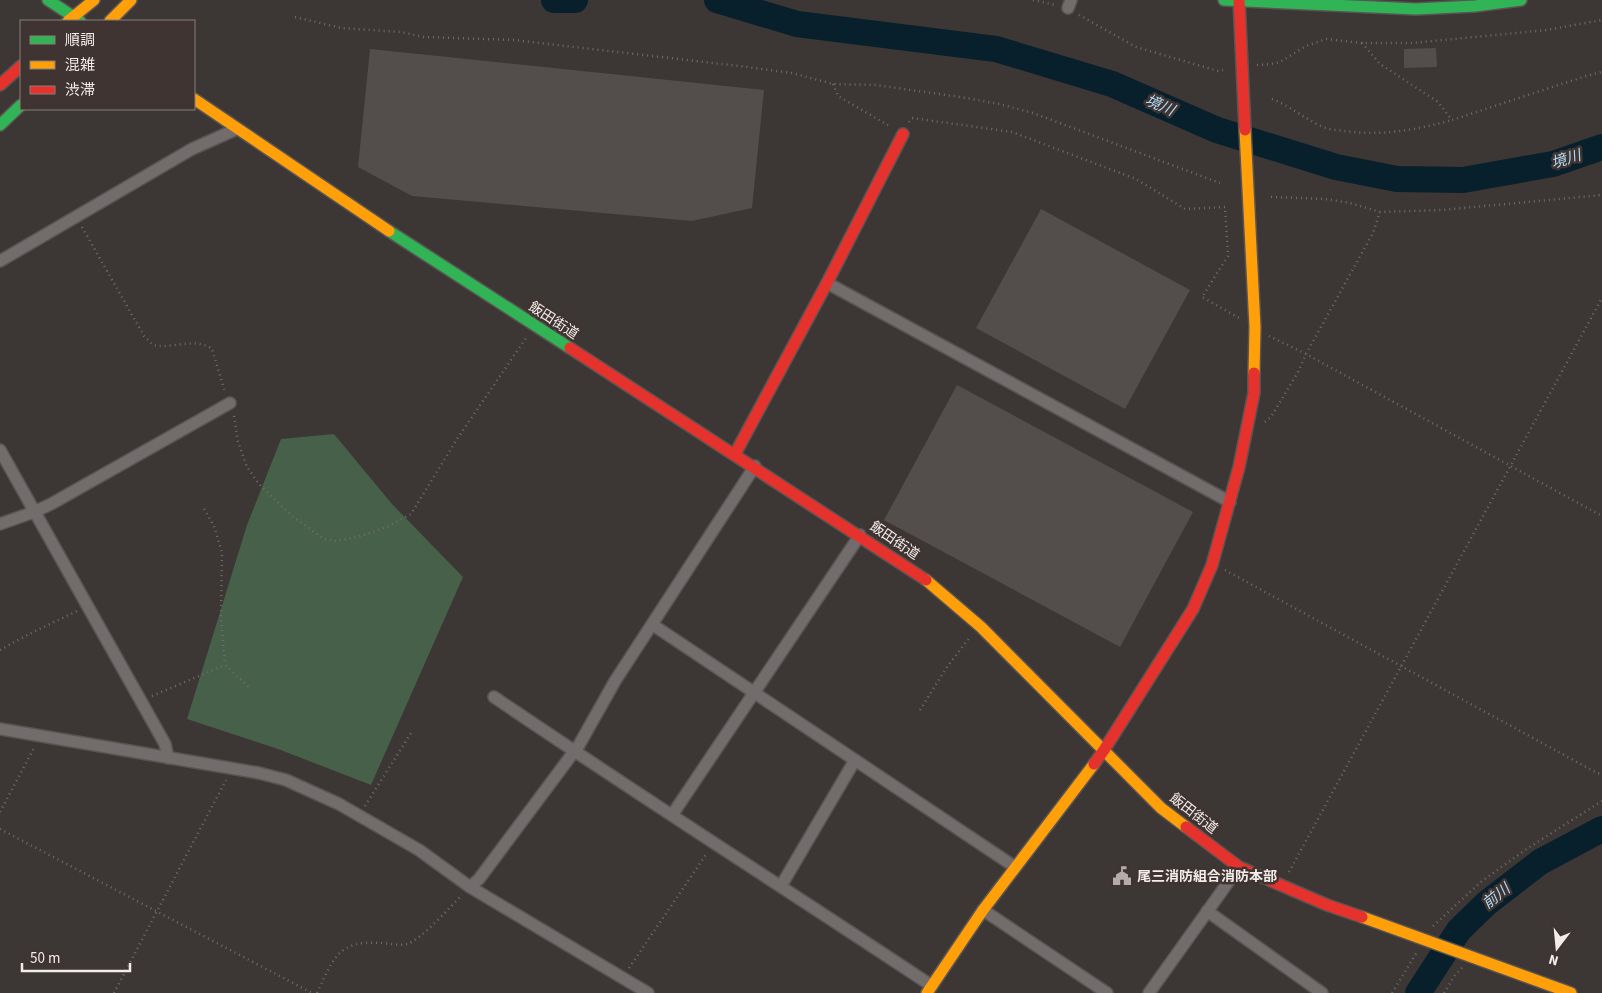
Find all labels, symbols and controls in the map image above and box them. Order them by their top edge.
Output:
legend [20,20,195,110]
text: 順調 [65,30,95,51]
text: 混雑 [65,55,95,76]
text: 渋滞 [65,80,95,101]
water label: 境川 [1142,90,1180,122]
water label: 境川 [1549,144,1585,174]
street label: 飯田街道 [525,297,582,344]
street label: 飯田街道 [866,517,923,565]
street label: 飯田街道 [1165,789,1222,839]
public building icon: 尾三消防組合消防本部 [1111,865,1133,887]
place label: 尾三消防組合消防本部 [1137,867,1277,887]
water label: 前川 [1478,878,1516,914]
north arrow [1532,923,1582,973]
scale bar [22,940,130,972]
text: 50 m [30,948,60,969]
text: N [1546,949,1561,970]

